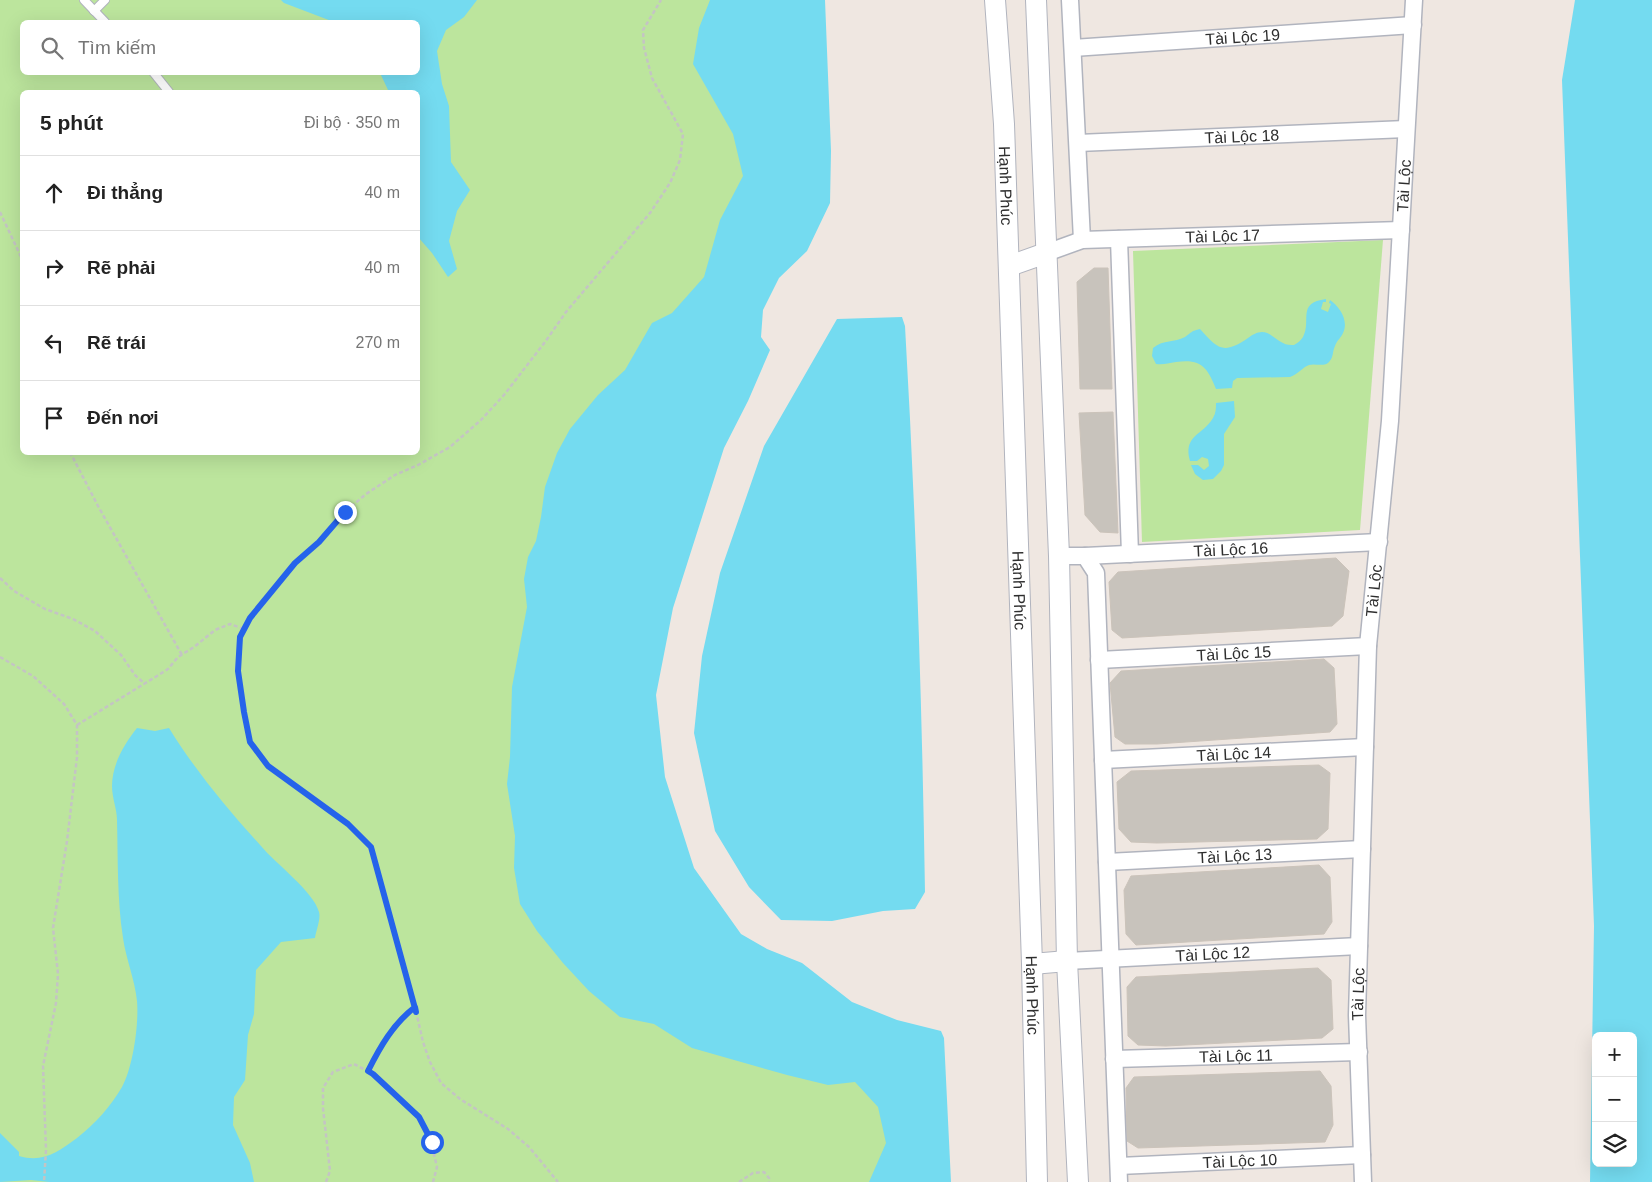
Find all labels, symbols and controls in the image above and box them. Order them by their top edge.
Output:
search box [20,20,420,75]
street label: Tài Lộc 19 [1205,26,1281,48]
icon: search [38,34,66,62]
text: Tìm kiếm [78,37,156,58]
text: 5 phút [40,111,103,134]
text: Đi bộ · 350 m [304,114,400,131]
street label: Tài Lộc 18 [1204,126,1280,146]
street label: Hạnh Phúc [996,146,1016,226]
street label: Tài Lộc [1393,159,1413,212]
icon: ahead [40,179,68,207]
text: Đi thẳng [87,182,163,203]
text: 40 m [364,184,400,201]
street label: Tài Lộc 17 [1185,226,1260,245]
icon: right [40,254,68,282]
text: Rẽ phải [87,257,156,278]
text: 40 m [364,259,400,276]
icon: left [40,329,68,357]
text: Rẽ trái [87,332,146,353]
text: 270 m [356,334,400,351]
icon: arrive [40,404,68,432]
text: Đến nơi [87,407,159,428]
route end [334,501,357,524]
street label: Tài Lộc 16 [1193,539,1269,559]
street label: Hạnh Phúc [1010,551,1029,630]
street label: Tài Lộc [1362,564,1384,617]
street label: Tài Lộc 15 [1196,643,1272,663]
street label: Tài Lộc 14 [1196,743,1272,764]
street label: Tài Lộc 13 [1197,845,1273,866]
street label: Tài Lộc 12 [1175,943,1251,964]
street label: Hạnh Phúc [1023,955,1042,1035]
street label: Tài Lộc [1348,968,1367,1021]
map controls [1592,1032,1637,1167]
button: + [1592,1032,1637,1077]
street label: Tài Lộc 11 [1199,1046,1273,1065]
button: − [1592,1077,1637,1122]
button: layers [1592,1122,1637,1167]
route start [421,1131,444,1154]
street label: Tài Lộc 10 [1202,1150,1278,1171]

